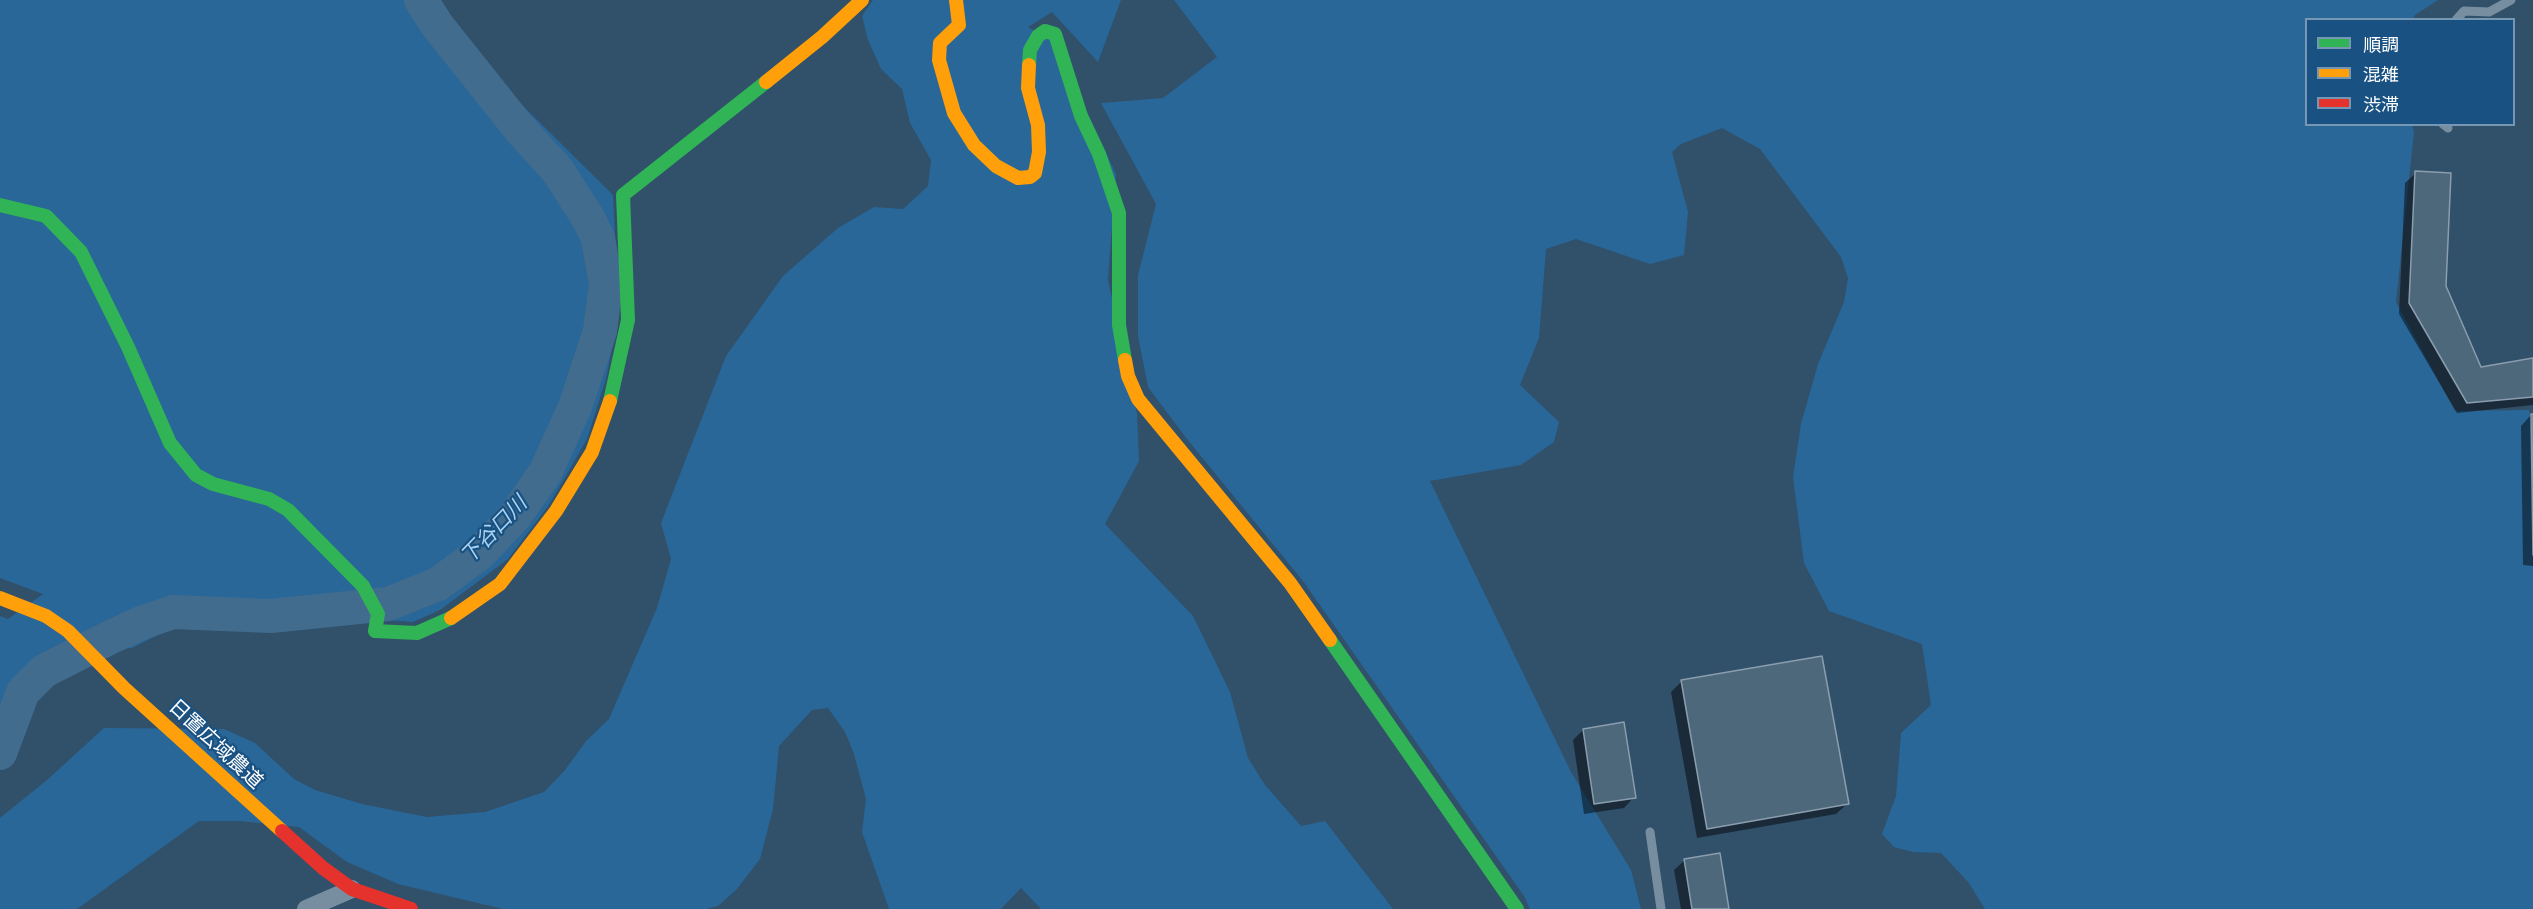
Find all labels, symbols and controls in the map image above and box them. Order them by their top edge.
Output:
legend [2305,18,2515,126]
text: 順調 [2363,34,2399,55]
text: 混雑 [2363,64,2399,85]
text: 渋滞 [2363,94,2399,115]
water label: 下谷口川 [457,492,533,570]
street label: 日置広域農道 [163,695,267,795]

